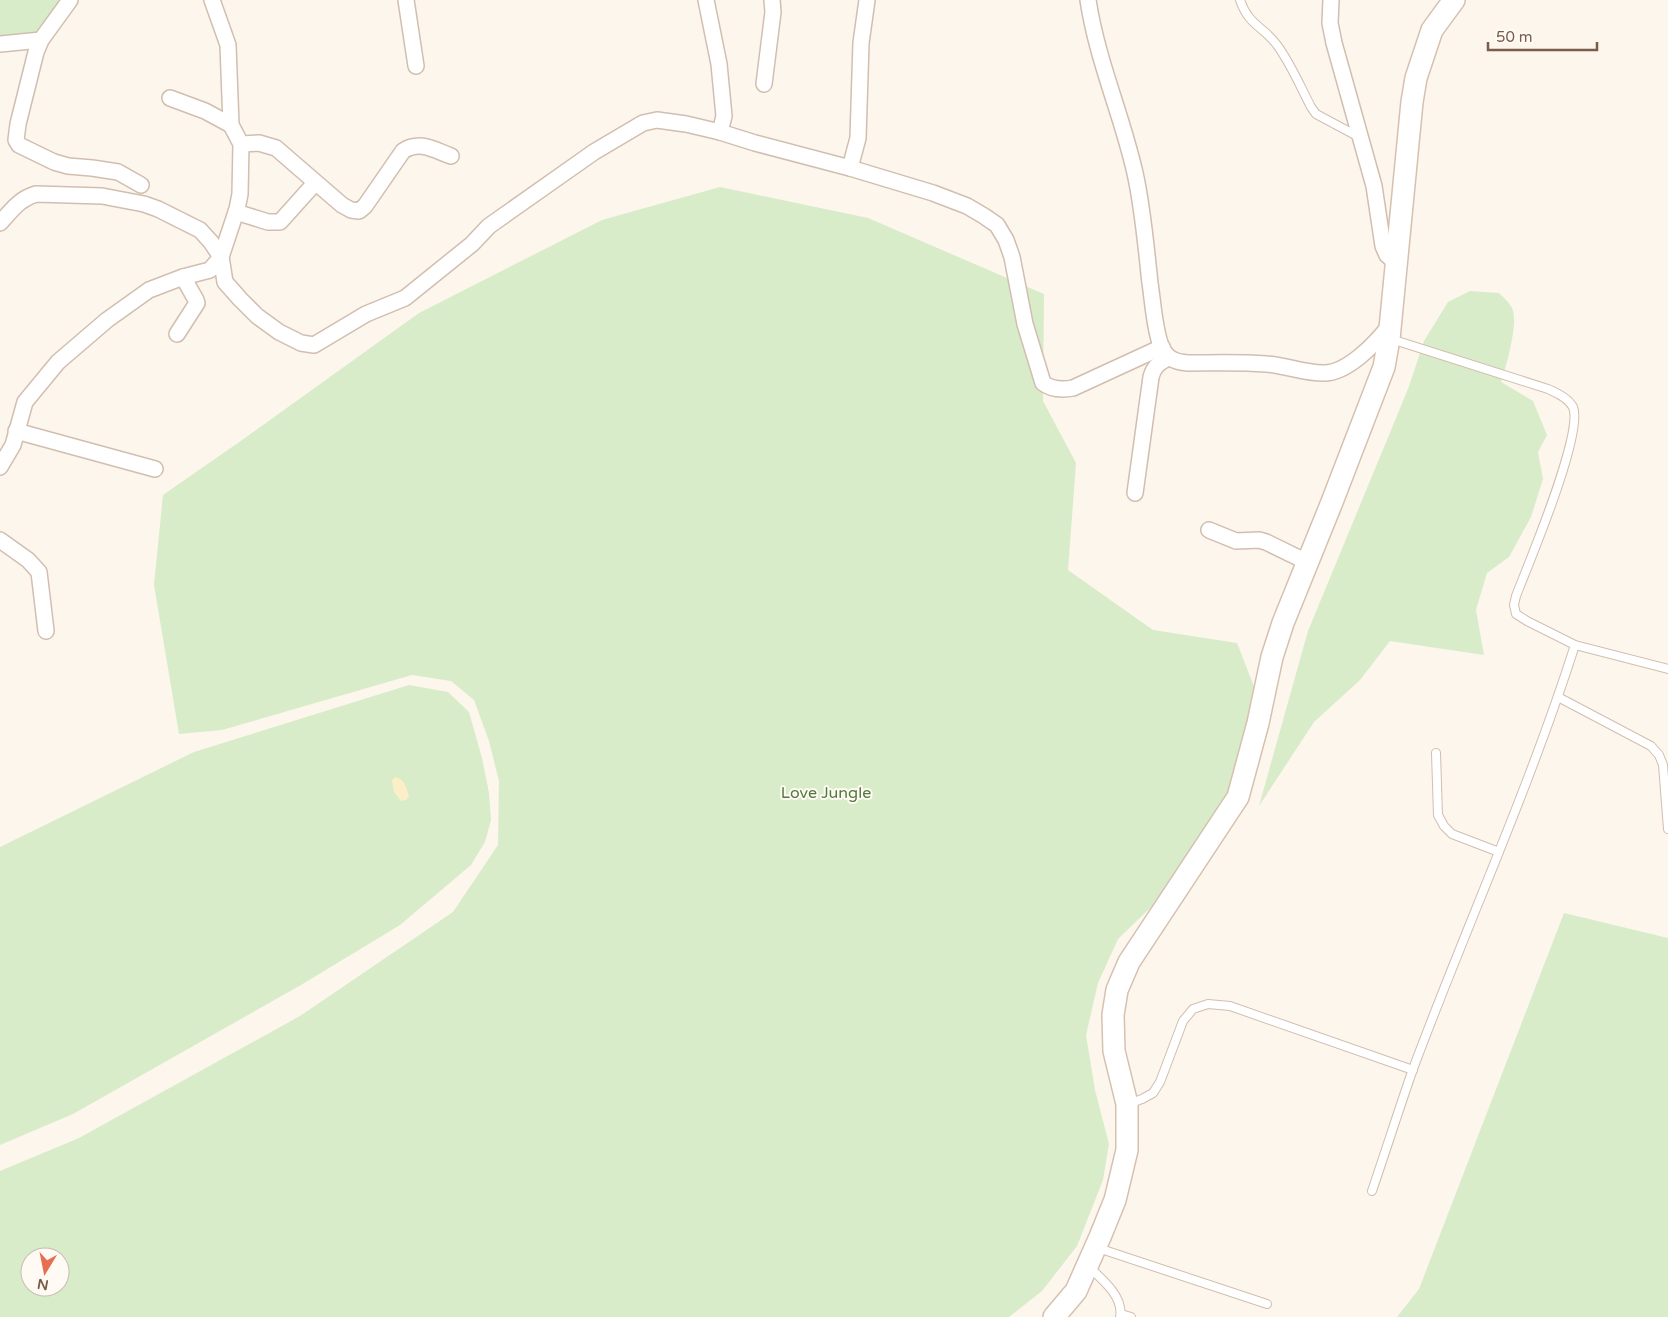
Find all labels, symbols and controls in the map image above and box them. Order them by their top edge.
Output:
scale bar [1488,20,1597,52]
text: 50 m [1496,28,1533,46]
park label: Love Jungle [781,783,871,803]
north arrow [20,1247,70,1297]
text: N [36,1275,50,1294]

